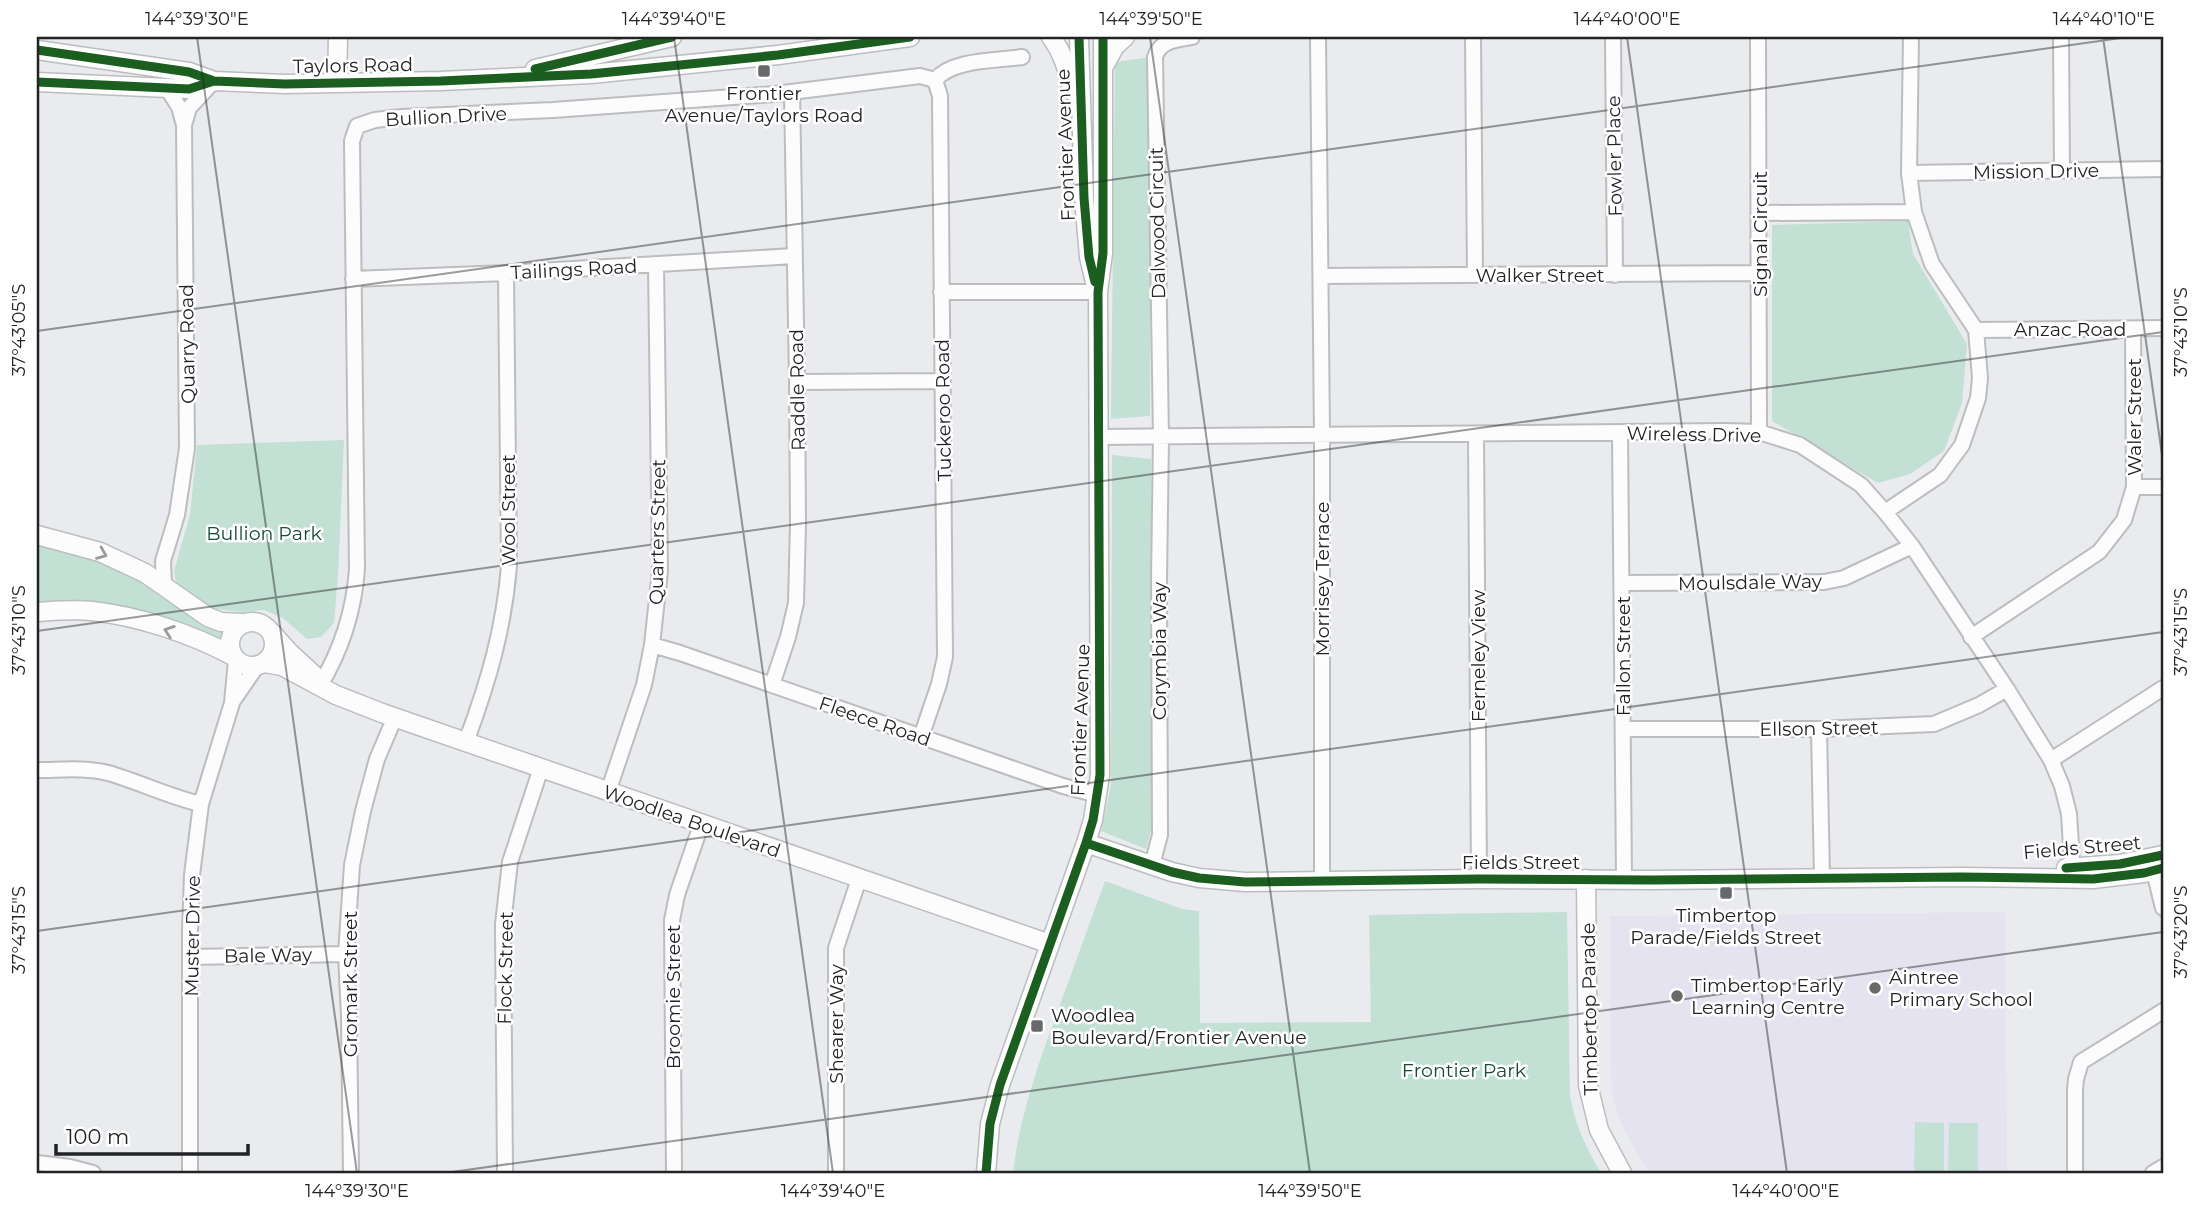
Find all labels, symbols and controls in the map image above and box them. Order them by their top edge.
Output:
text: 144°39'30"E [145,8,249,30]
text: 144°39'40"E [622,8,726,30]
text: 144°39'50"E [1099,8,1203,30]
text: 144°40'00"E [1573,8,1681,30]
text: 144°40'10"E [2053,8,2155,30]
street label: Taylors Road [293,53,413,78]
marker: Frontier Avenue/Taylors Road [756,63,772,79]
street label: Frontier Avenue [1051,68,1080,222]
place label: Frontier Avenue/Taylors Road [665,82,863,127]
street label: Fowler Place [1602,95,1627,217]
street label: Bullion Drive [385,102,508,131]
street label: Dalwood Circuit [1145,146,1170,299]
street label: Mission Drive [1973,159,2099,184]
street label: Signal Circuit [1749,171,1772,297]
street label: Tailings Road [510,255,638,284]
street label: Walker Street [1476,264,1605,287]
text: 37°43'05"S [8,284,30,376]
street label: Quarry Road [175,284,200,404]
text: 37°43'10"S [2170,287,2192,377]
street label: Anzac Road [2014,318,2126,341]
street label: Raddle Road [785,329,810,451]
street label: Tuckeroo Road [931,339,956,481]
street label: Waler Street [2123,358,2146,476]
street label: Wireless Drive [1626,422,1761,447]
street label: Wool Street [497,454,520,566]
street label: Quarters Street [645,459,670,605]
street label: Morrisey Terrace [1311,502,1334,656]
park label: Bullion Park [206,522,322,545]
one-way arrow [96,545,108,559]
street label: Moulsdale Way [1678,570,1823,595]
street label: Corymbia Way [1148,581,1171,720]
text: 37°43'10"S [8,585,30,675]
text: 37°43'15"S [2170,588,2192,676]
street label: Ferneley View [1467,589,1490,722]
street label: Fallon Street [1612,596,1635,716]
one-way arrow [164,624,176,639]
street label: Frontier Avenue [1066,643,1095,797]
street label: Fleece Road [816,692,934,751]
street label: Ellson Street [1759,716,1879,741]
street label: Woodlea Boulevard [600,780,784,863]
street label: Fields Street [2022,831,2142,864]
street label: Fields Street [1462,851,1580,874]
street label: Muster Drive [180,875,205,997]
marker: Timbertop Parade/Fields Street [1718,885,1734,901]
text: 37°43'20"S [2170,885,2192,979]
text: 37°43'15"S [8,886,30,974]
place label: Timbertop Parade/Fields Street [1630,904,1822,949]
street label: Gromark Street [339,910,362,1057]
street label: Flock Street [493,911,518,1025]
street label: Timbertop Parade [1576,923,1603,1095]
street label: Broomie Street [662,924,685,1069]
street label: Bale Way [224,943,313,968]
street label: Shearer Way [825,964,848,1084]
place label: Aintree Primary School [1889,966,2033,1011]
place label: Timbertop Early Learning Centre [1691,974,1845,1019]
marker: Aintree Primary School [1867,980,1883,996]
marker: Timbertop Early Learning Centre [1669,988,1685,1004]
place label: Woodlea Boulevard/Frontier Avenue [1051,1004,1307,1049]
marker: Woodlea Boulevard/Frontier Avenue [1029,1018,1045,1034]
park label: Frontier Park [1402,1059,1527,1082]
scale bar [56,1112,248,1156]
text: 100 m [66,1124,129,1149]
text: 144°39'30"E [305,1180,409,1202]
text: 144°39'40"E [781,1180,885,1202]
text: 144°39'50"E [1258,1180,1362,1202]
text: 144°40'00"E [1732,1180,1840,1202]

